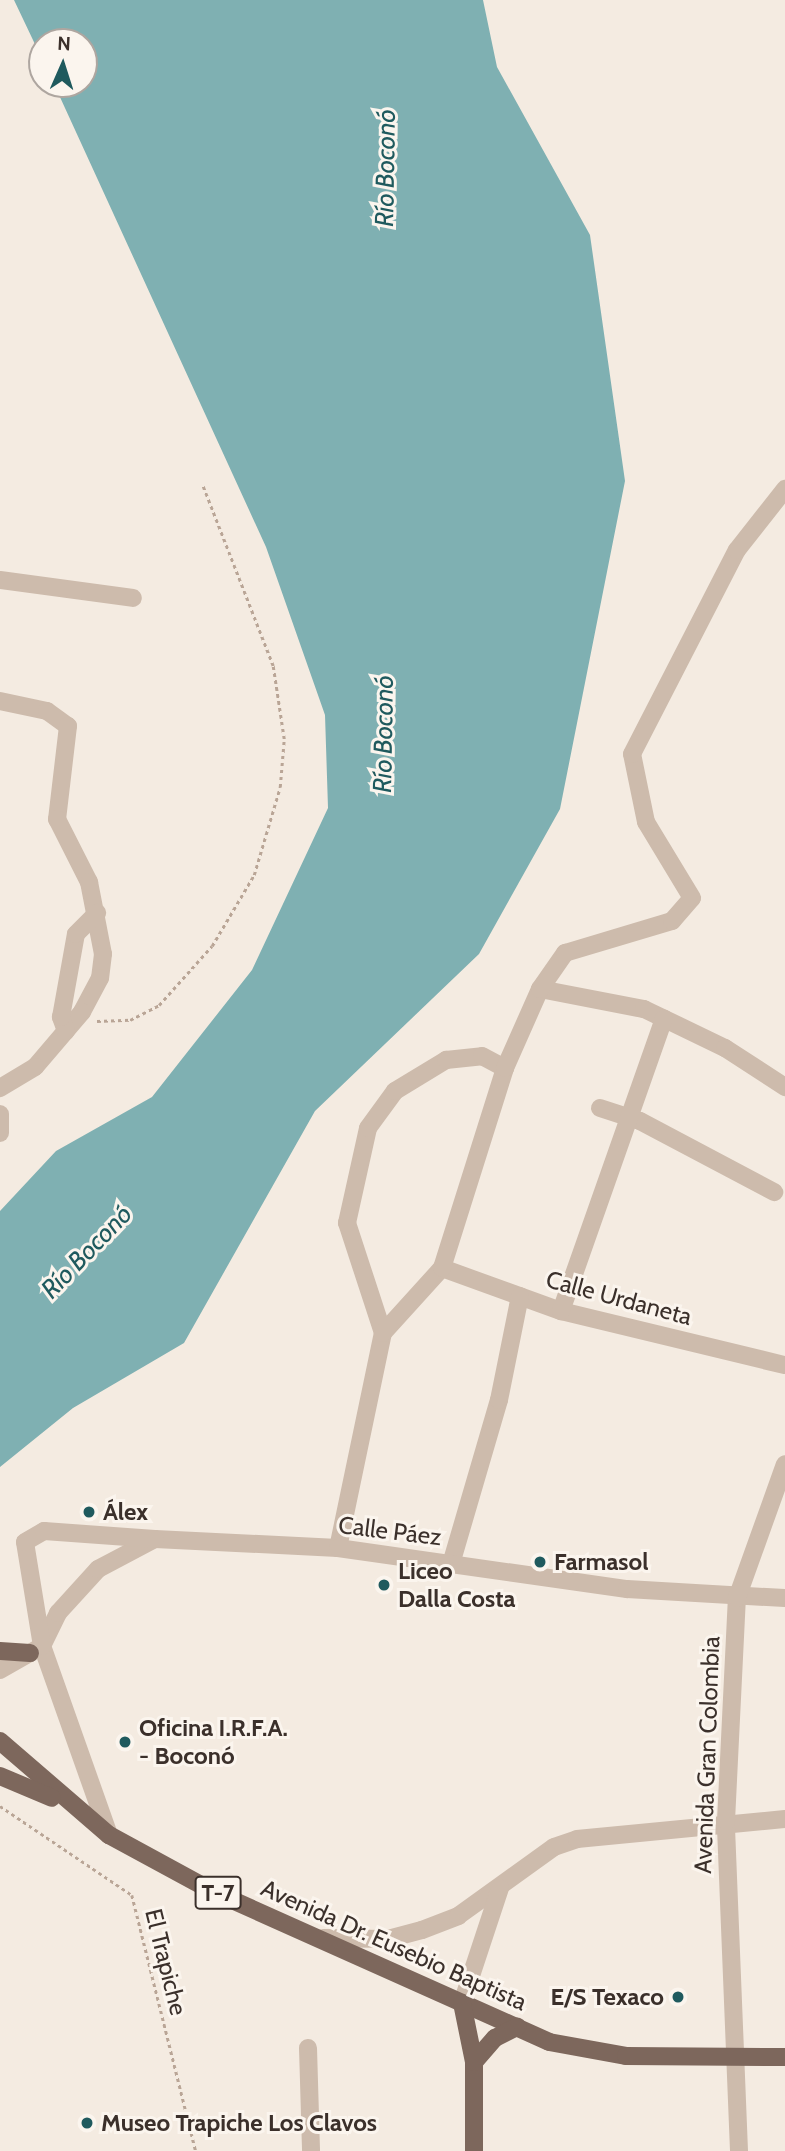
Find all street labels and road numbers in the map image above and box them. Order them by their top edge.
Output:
street label: Calle Urdaneta [543,1265,695,1331]
street label: Calle Páez [337,1510,443,1552]
street label: Avenida Gran Colombia [688,1636,726,1874]
street label: Avenida Dr. Eusebio Baptista [257,1873,531,2017]
road number: T-7 [194,1874,242,1912]
street label: El Trapiche [139,1906,193,2018]

